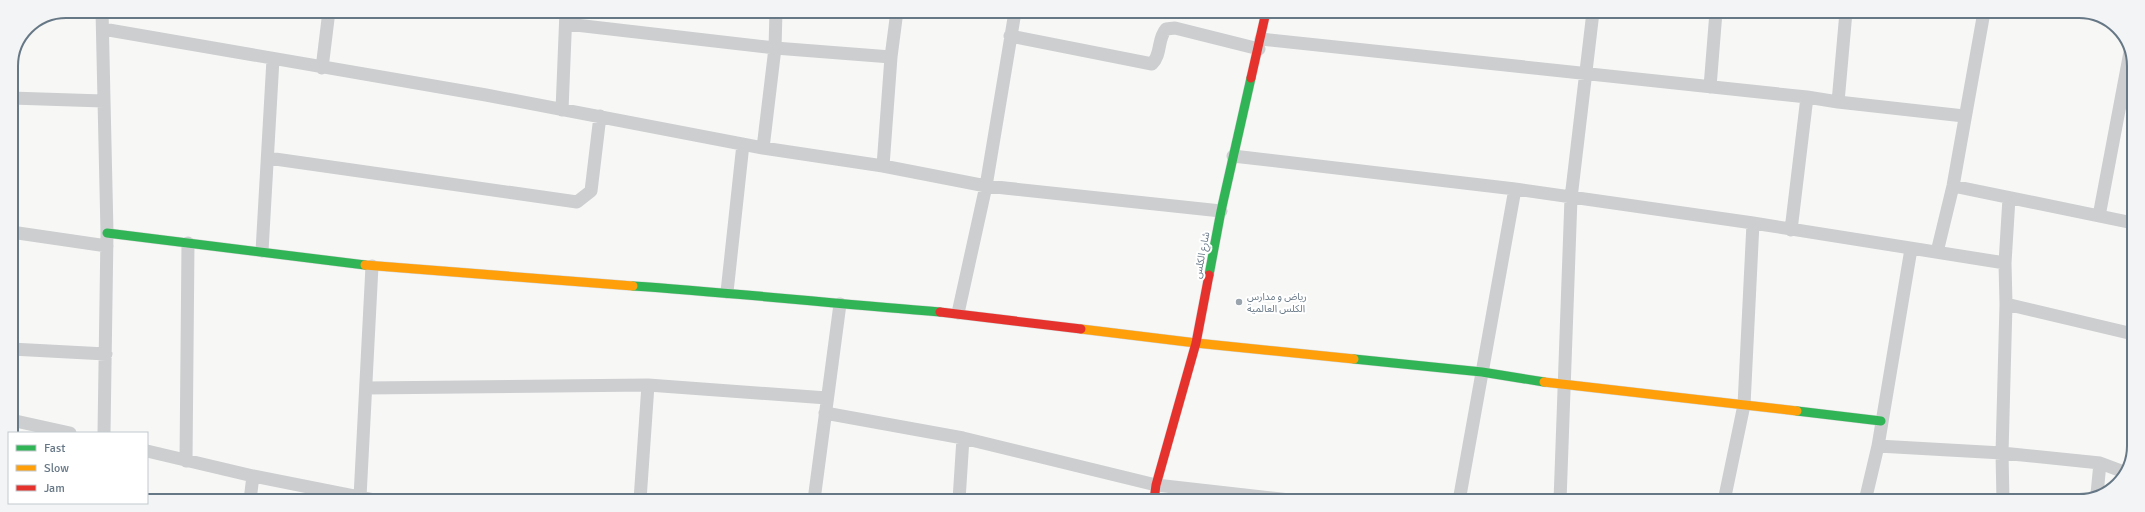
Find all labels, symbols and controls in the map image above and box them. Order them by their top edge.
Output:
street label: شارع الكلس [1192,231,1213,280]
place label: رياض و مدارس الكلس العالمية [1247,291,1307,315]
marker: رياض و مدارس الكلس العالمية [1234,297,1244,307]
legend [8,432,148,504]
text: Fast [44,441,65,456]
text: Slow [44,461,69,476]
text: Jam [44,481,65,496]

